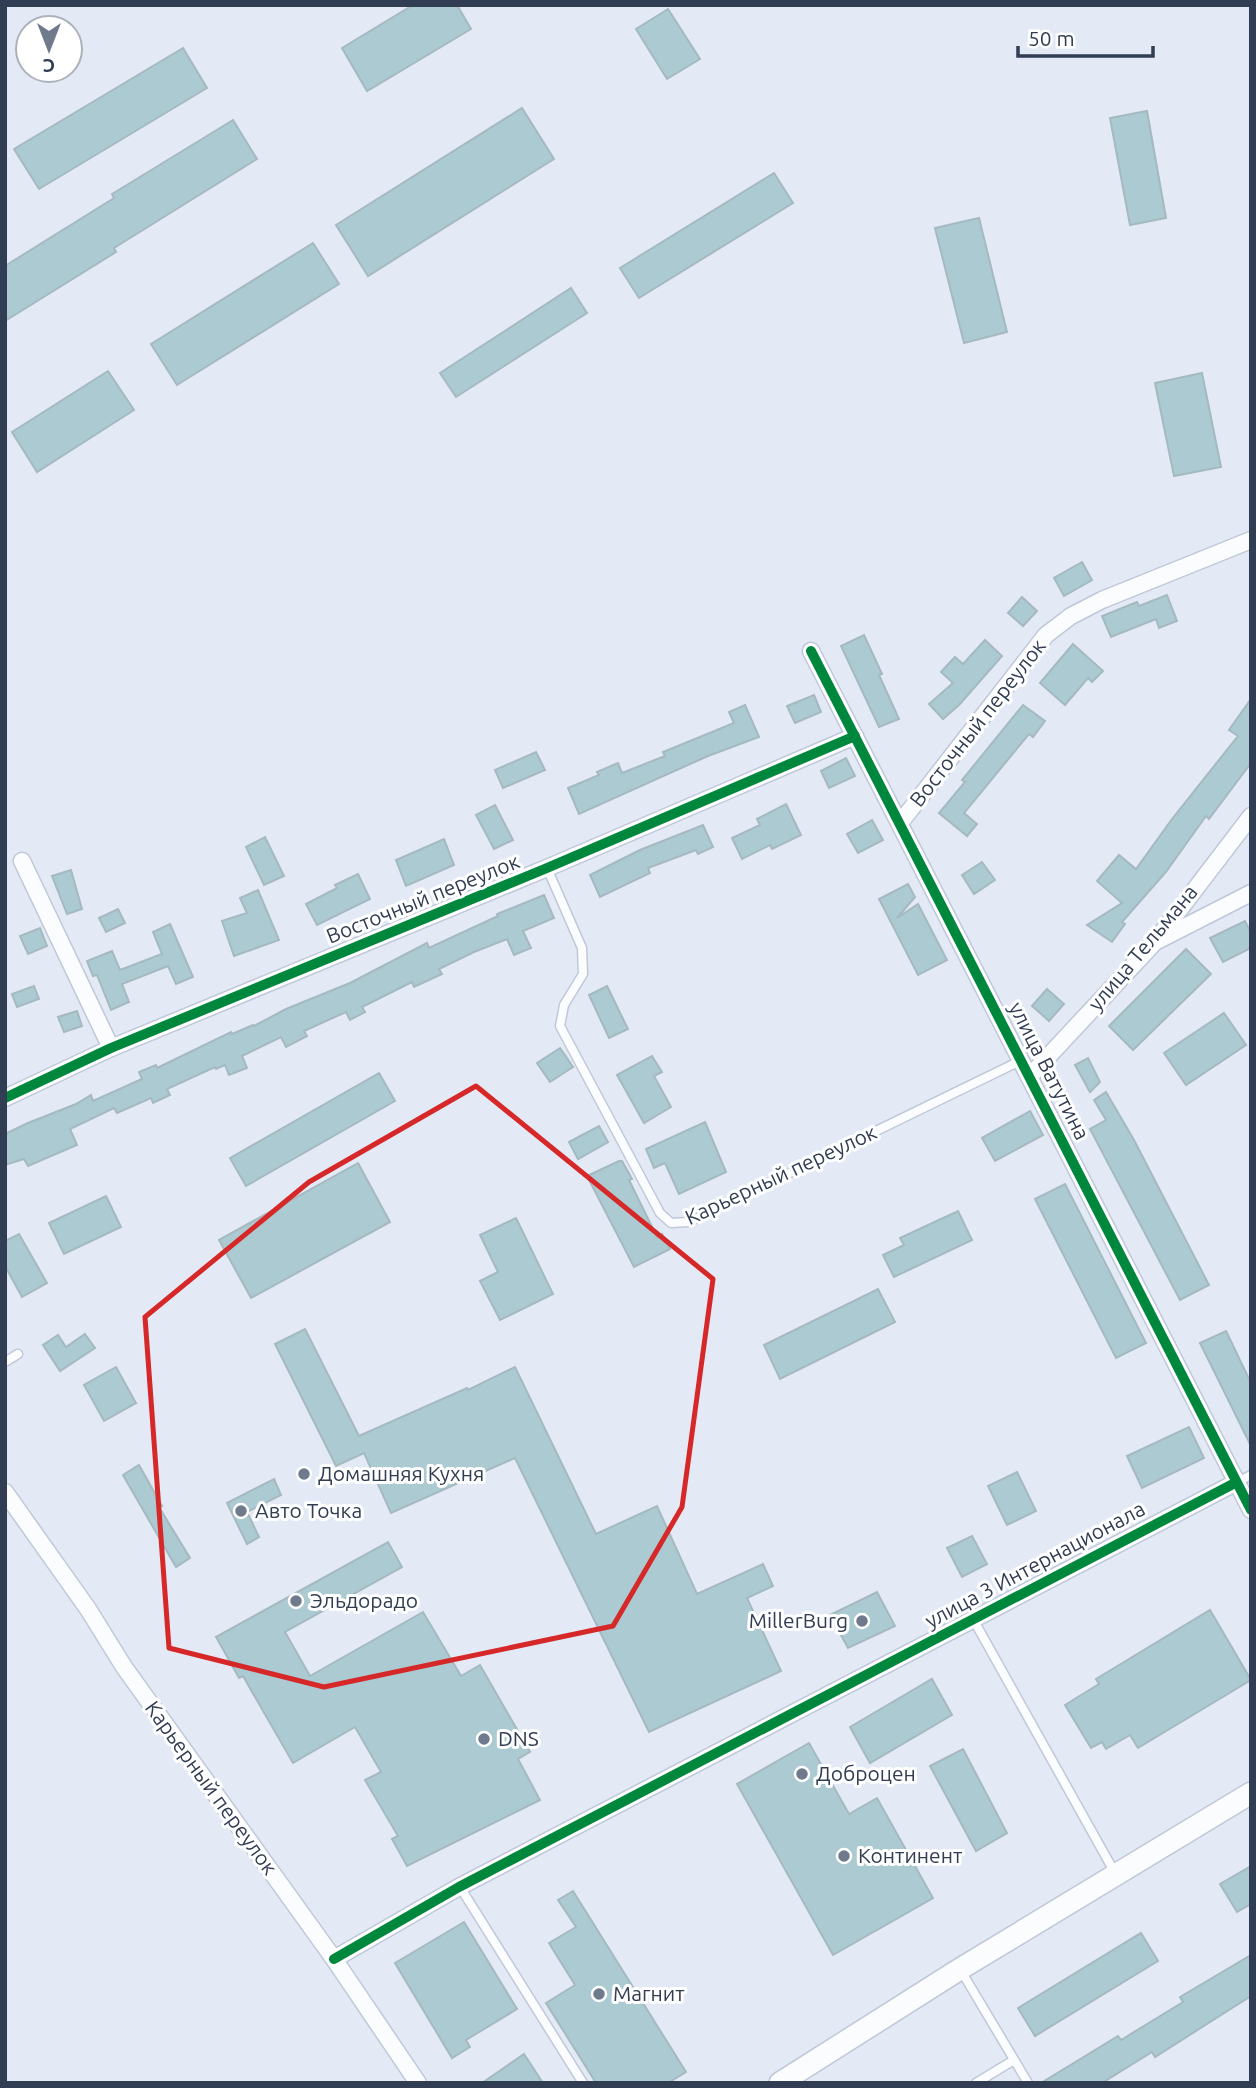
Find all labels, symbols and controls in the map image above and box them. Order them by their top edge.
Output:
north arrow [14,14,84,84]
scale bar [1018,14,1153,58]
text: 50 m [1028,26,1075,50]
text: С [43,55,55,77]
street label: Восточный переулок [904,634,1050,811]
street label: Восточный переулок [323,848,523,948]
street label: улица Тельмана [1083,880,1202,1015]
street label: улица Ватутина [1005,998,1095,1144]
street label: Карьерный переулок [681,1119,880,1229]
place label: Домашняя Кухня [318,1461,484,1485]
marker: Домашняя Кухня [296,1466,312,1482]
street label: улица 3 Интернационала [921,1496,1149,1632]
place label: Авто Точка [255,1498,362,1522]
marker: Авто Точка [233,1503,249,1519]
place label: Эльдорадо [310,1588,418,1612]
marker: Эльдорадо [288,1593,304,1609]
place label: MillerBurg [749,1608,848,1632]
marker: MillerBurg [854,1613,870,1629]
street label: Карьерный переулок [141,1696,283,1879]
place label: DNS [498,1726,539,1750]
marker: DNS [476,1731,492,1747]
place label: Доброцен [816,1761,916,1785]
marker: Доброцен [794,1766,810,1782]
place label: Континент [858,1843,963,1867]
marker: Континент [836,1848,852,1864]
place label: Магнит [613,1981,685,2005]
marker: Магнит [591,1986,607,2002]

